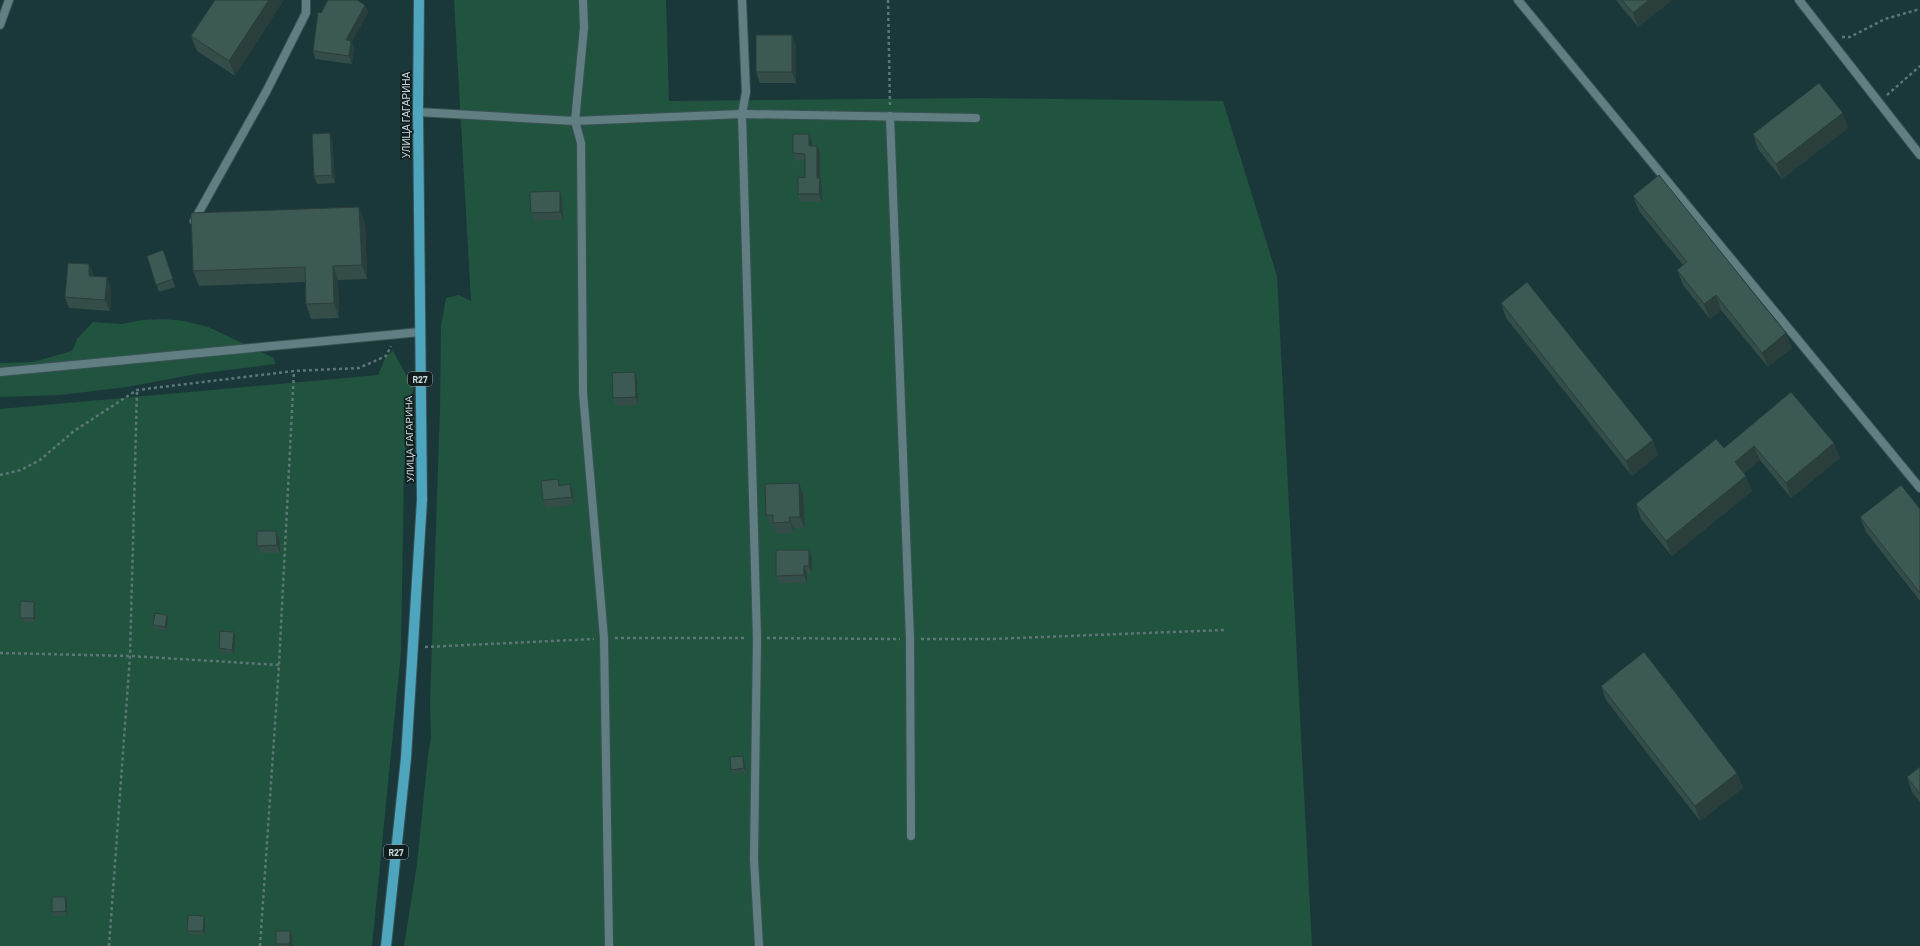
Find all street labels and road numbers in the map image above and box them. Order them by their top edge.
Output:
street label: УЛИЦА ГАГАРИНА [400,71,412,158]
road number: R27 [408,372,432,386]
street label: УЛИЦА ГАГАРИНА [402,395,416,482]
road number: R27 [384,845,408,859]

